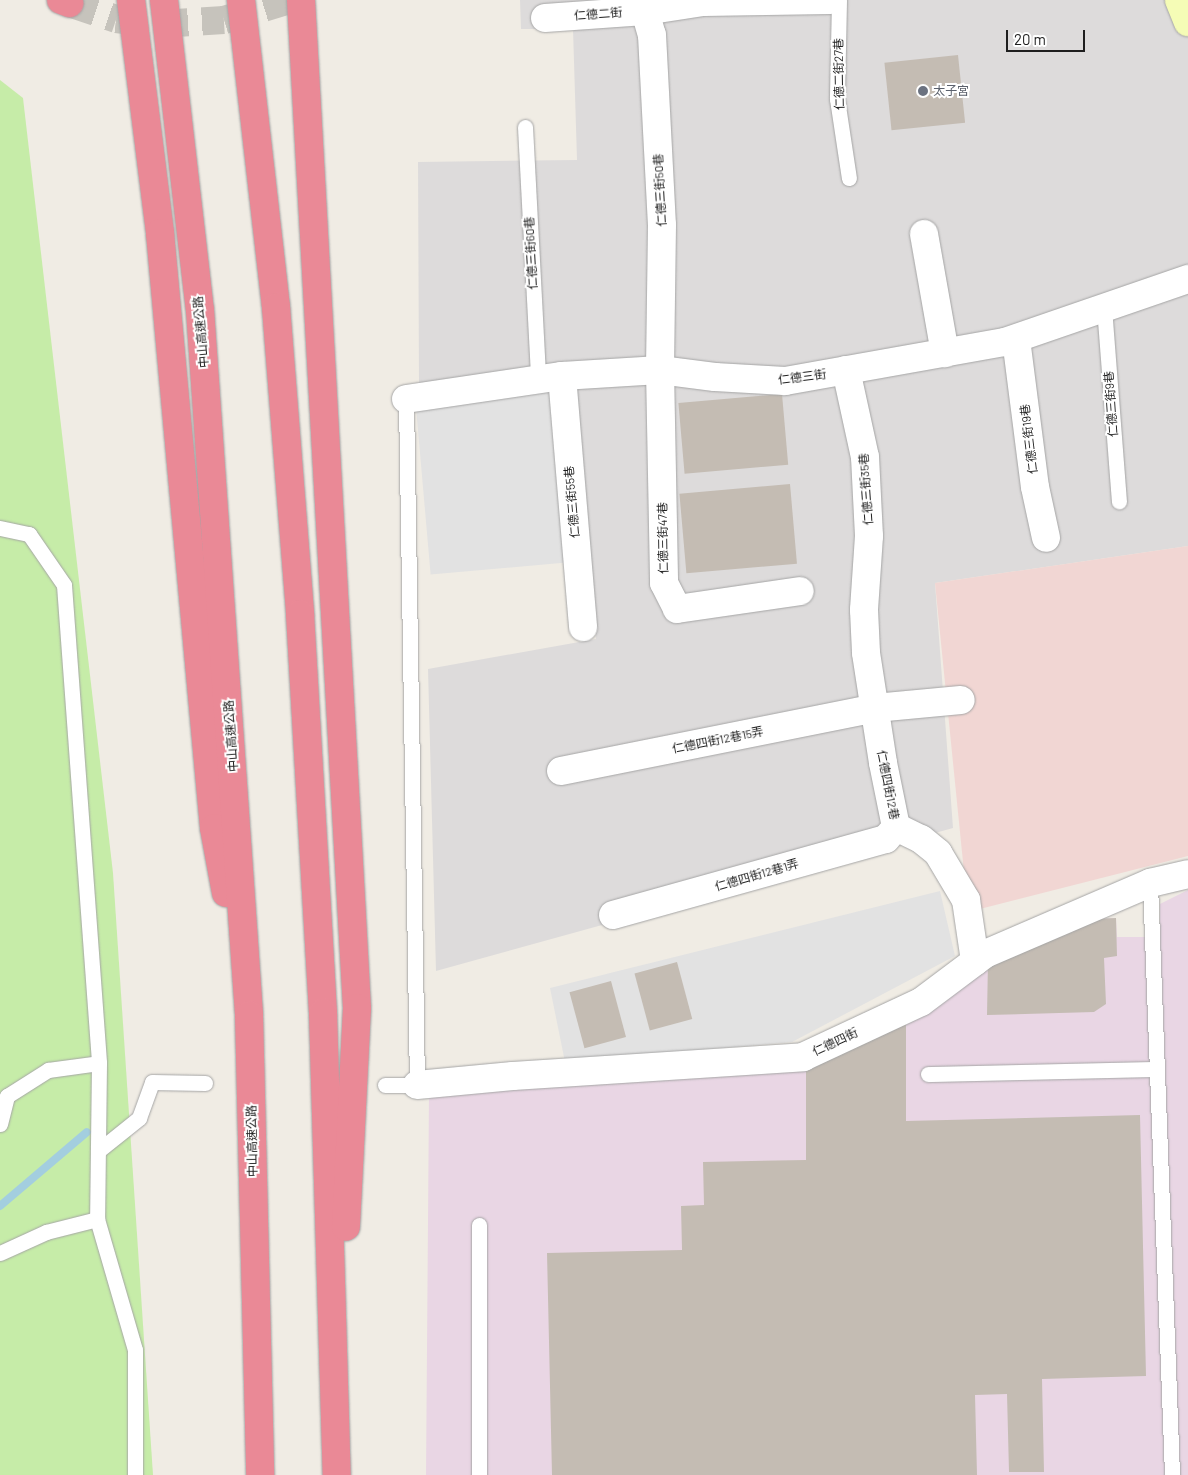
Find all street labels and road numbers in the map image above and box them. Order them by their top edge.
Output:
street label: 仁德二街 [574,5,622,23]
street label: 仁德二街27巷 [831,38,847,110]
street label: 仁德三街50巷 [651,153,669,227]
street label: 仁德三街60巷 [522,216,540,290]
street label: 中山高速公路 [191,296,211,368]
street label: 仁德三街 [777,367,827,387]
street label: 仁德三街9巷 [1102,370,1120,438]
street label: 仁德三街19巷 [1018,403,1040,475]
street label: 仁德三街35巷 [856,452,876,526]
street label: 仁德三街55巷 [562,465,582,539]
street label: 仁德三街47巷 [655,502,671,574]
street label: 中山高速公路 [221,700,241,772]
street label: 仁德四街12巷15弄 [671,724,765,756]
street label: 仁德四街12巷 [874,749,902,821]
street label: 仁德四街12巷1弄 [713,856,801,894]
street label: 仁德四街 [810,1025,860,1059]
street label: 中山高速公路 [244,1105,260,1177]

